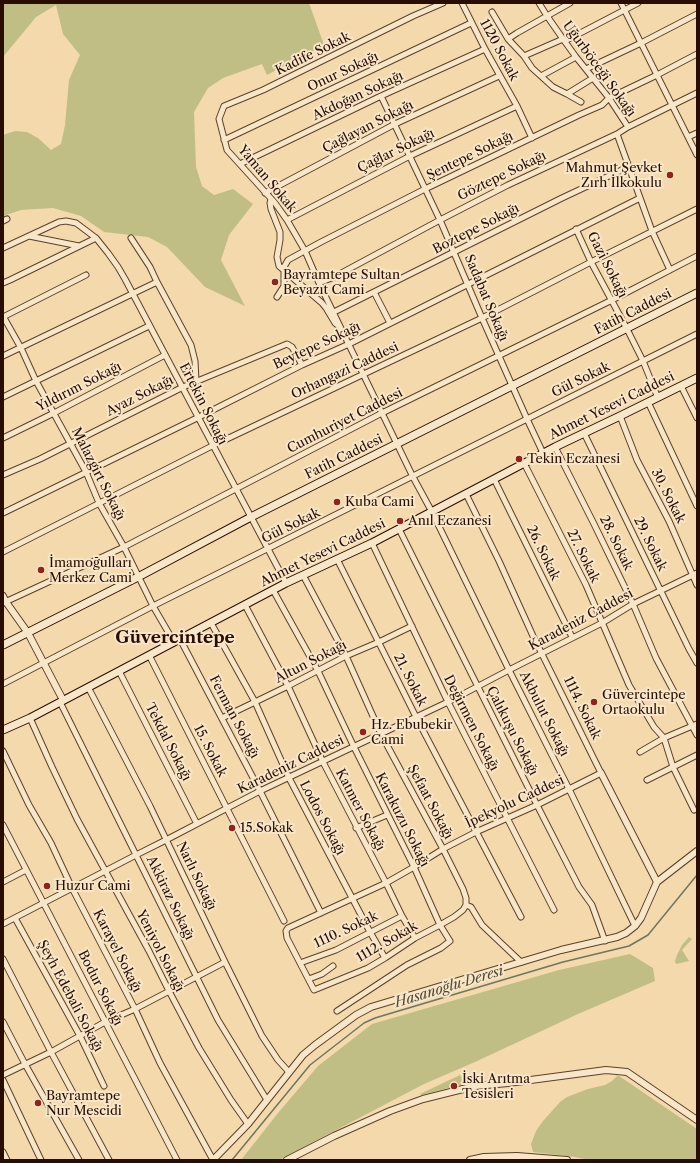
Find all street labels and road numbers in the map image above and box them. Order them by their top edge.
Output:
street label: 1120 Sokak [476,17,522,83]
street label: Uğurböceği Sokağı [559,18,639,120]
street label: Kadife Sokak [273,29,353,79]
street label: Onur Sokağı [305,49,381,95]
street label: Akdoğan Sokağı [310,68,406,124]
street label: Çağlayan Sokağı [320,97,416,157]
street label: Çağlar Sokağı [355,126,437,176]
street label: Şentepe Sokağı [424,128,516,184]
street label: Yaman Sokak [234,142,300,216]
street label: Göztepe Sokağı [455,148,549,204]
street label: Boztepe Sokağı [430,200,522,258]
street label: Gazi Sokağı [584,229,630,301]
street label: Sadabat Sokağı [461,252,511,344]
street label: Fatih Caddesi [592,286,674,338]
street label: Beytepe Sokağı [271,319,363,373]
street label: Orhangazi Caddesi [289,339,401,403]
street label: Yıldırım Sokağı [34,359,124,415]
street label: Gül Sokak [549,359,613,401]
street label: Ertekin Sokağı [176,360,230,448]
street label: Ahmet Yesevi Caddesi [547,369,677,443]
street label: Ayaz Sokağı [104,372,176,420]
street label: Cumhuriyet Caddesi [285,385,405,457]
street label: Malazgirt Sokağı [68,425,128,523]
street label: Fatih Caddesi [303,431,385,483]
street label: 30. Sokak [648,466,688,526]
street label: Gül Sokak [259,505,323,547]
street label: 28. Sokak [596,513,636,573]
street label: 29. Sokak [630,514,670,574]
street label: Ahmet Yesevi Caddesi [258,516,388,590]
street label: 26. Sokak [523,523,563,583]
street label: 27. Sokak [563,527,603,585]
street label: Karadeniz Caddesi [526,586,636,654]
street label: Altun Sokağı [273,637,349,687]
street label: 21. Sokak [390,651,430,709]
street label: Akbulut Sokağı [516,669,572,759]
street label: Değirmen Sokağı [440,672,502,774]
street label: Ferman Sokağı [206,673,262,761]
street label: 1114. Sokak [560,674,604,742]
street label: Çalıkuşu Sokağı [483,684,541,778]
street label: Tekdal Sokağı [142,700,194,784]
street label: 15. Sokak [190,722,230,780]
street label: Karadeniz Caddesi [235,732,347,798]
street label: Şefaat Sokağı [404,762,456,842]
street label: Katmer Sokağı [332,766,388,854]
street label: Karakuzu Sokağı [372,770,432,870]
street label: İpekyolu Caddesi [463,772,567,832]
street label: Lodos Sokağı [296,778,348,858]
street label: Narlı Sokağı [173,839,219,913]
street label: Akkiraz Sokağı [143,853,197,943]
street label: Karayel Sokağı [89,907,145,995]
street label: Yeniyol Sokağı [133,907,187,995]
street label: 1110. Sokak [312,908,380,952]
street label: 1112. Sokak [354,918,420,966]
street label: Şeyh Edebali Sokağı [34,937,106,1055]
street label: Bodur Sokağı [74,948,126,1028]

